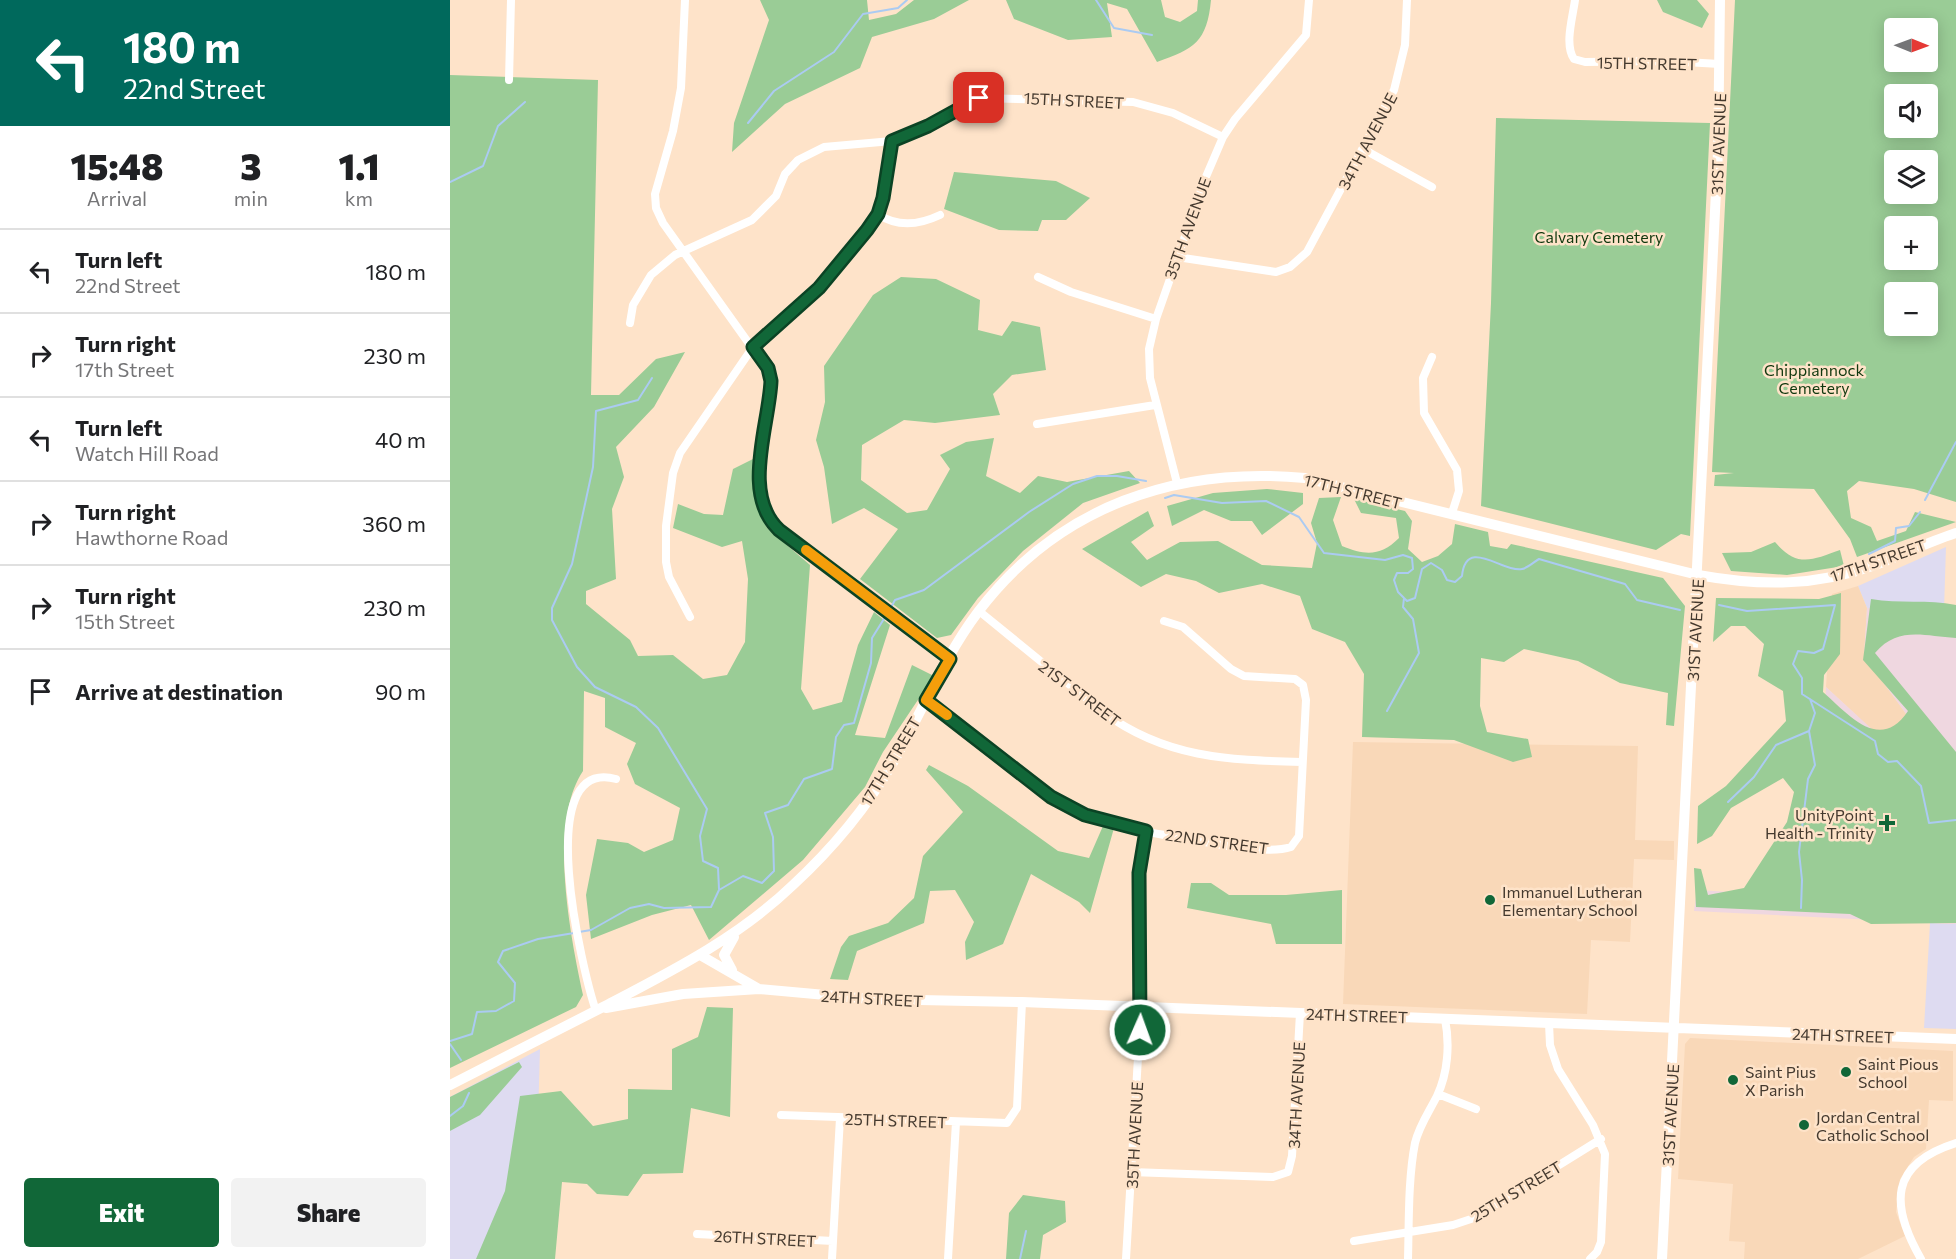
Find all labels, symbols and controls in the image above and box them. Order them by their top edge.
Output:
north arrow [1884,18,1938,72]
map controls [1884,18,1938,336]
text: 180 m [123,20,241,72]
icon: left [24,24,102,102]
street label: 15TH STREET [1597,53,1697,73]
text: 22nd Street [123,72,266,105]
pin [953,72,1004,123]
icon: arrive [962,81,995,114]
button: sound [1884,84,1938,138]
street label: 15TH STREET [1023,88,1125,112]
street label: 34TH AVENUE [1333,89,1401,193]
street label: 31ST AVENUE [1707,93,1729,195]
text: 15:48 [70,143,163,187]
text: 3 [240,143,262,187]
text: 1.1 [338,143,379,187]
button: layers [1884,150,1938,204]
street label: 35TH AVENUE [1160,175,1214,281]
text: Arrival [87,186,147,210]
text: min [234,186,268,210]
text: km [345,186,373,210]
button: + [1884,216,1938,270]
park label: Calvary Cemetery [1535,227,1663,246]
text: Turn left [75,246,162,273]
icon: left [24,255,57,288]
text: 180 m [365,258,426,285]
text: 22nd Street [75,273,181,297]
button: − [1884,282,1938,336]
text: Turn right [75,330,176,357]
icon: right [24,339,57,372]
text: 230 m [363,342,426,369]
text: 17th Street [75,357,174,381]
park label: Chippiannock Cemetery [1764,360,1864,397]
text: Turn left [75,414,162,441]
icon: left [24,423,57,456]
text: 40 m [375,426,426,453]
text: Watch Hill Road [75,441,219,465]
street label: 17TH STREET [1302,470,1404,512]
text: Turn right [75,498,176,525]
icon: right [24,507,57,540]
text: 360 m [362,510,426,537]
text: Hawthorne Road [75,525,228,549]
street label: 17TH STREET [1828,535,1928,585]
street label: 31ST AVENUE [1683,579,1707,681]
text: Turn right [75,582,176,609]
icon: right [24,591,57,624]
text: 230 m [363,594,426,621]
text: 15th Street [75,609,175,633]
street label: 21ST STREET [1035,656,1125,730]
icon: arrive [24,675,57,708]
text: Arrive at destination [75,678,283,705]
text: 90 m [375,678,426,705]
street label: 17TH STREET [856,713,924,809]
place label: UnityPoint Health - Trinity [1765,805,1874,842]
marker: UnityPoint Health - Trinity [1878,814,1896,832]
street label: 22ND STREET [1164,824,1270,858]
place label: Immanuel Lutheran Elementary School [1502,882,1642,919]
marker: Immanuel Lutheran Elementary School [1483,893,1497,907]
street label: 24TH STREET [820,986,924,1010]
position arrow [1108,998,1172,1062]
street label: 24TH STREET [1306,1004,1408,1026]
street label: 24TH STREET [1792,1024,1894,1046]
street label: 34TH AVENUE [1284,1041,1308,1149]
place label: Saint Pious School [1858,1054,1939,1091]
place label: Saint Pius X Parish [1745,1062,1816,1099]
street label: 31ST AVENUE [1658,1064,1682,1166]
marker: Saint Pious School [1839,1065,1853,1079]
marker: Saint Pius X Parish [1726,1073,1740,1087]
street label: 35TH AVENUE [1122,1081,1146,1189]
place label: Jordan Central Catholic School [1816,1107,1929,1144]
street label: 25TH STREET [845,1109,947,1131]
marker: Jordan Central Catholic School [1797,1118,1811,1132]
street label: 25TH STREET [1467,1156,1565,1226]
button: Exit [24,1178,219,1247]
button: Share [231,1178,426,1247]
street label: 26TH STREET [713,1226,817,1250]

